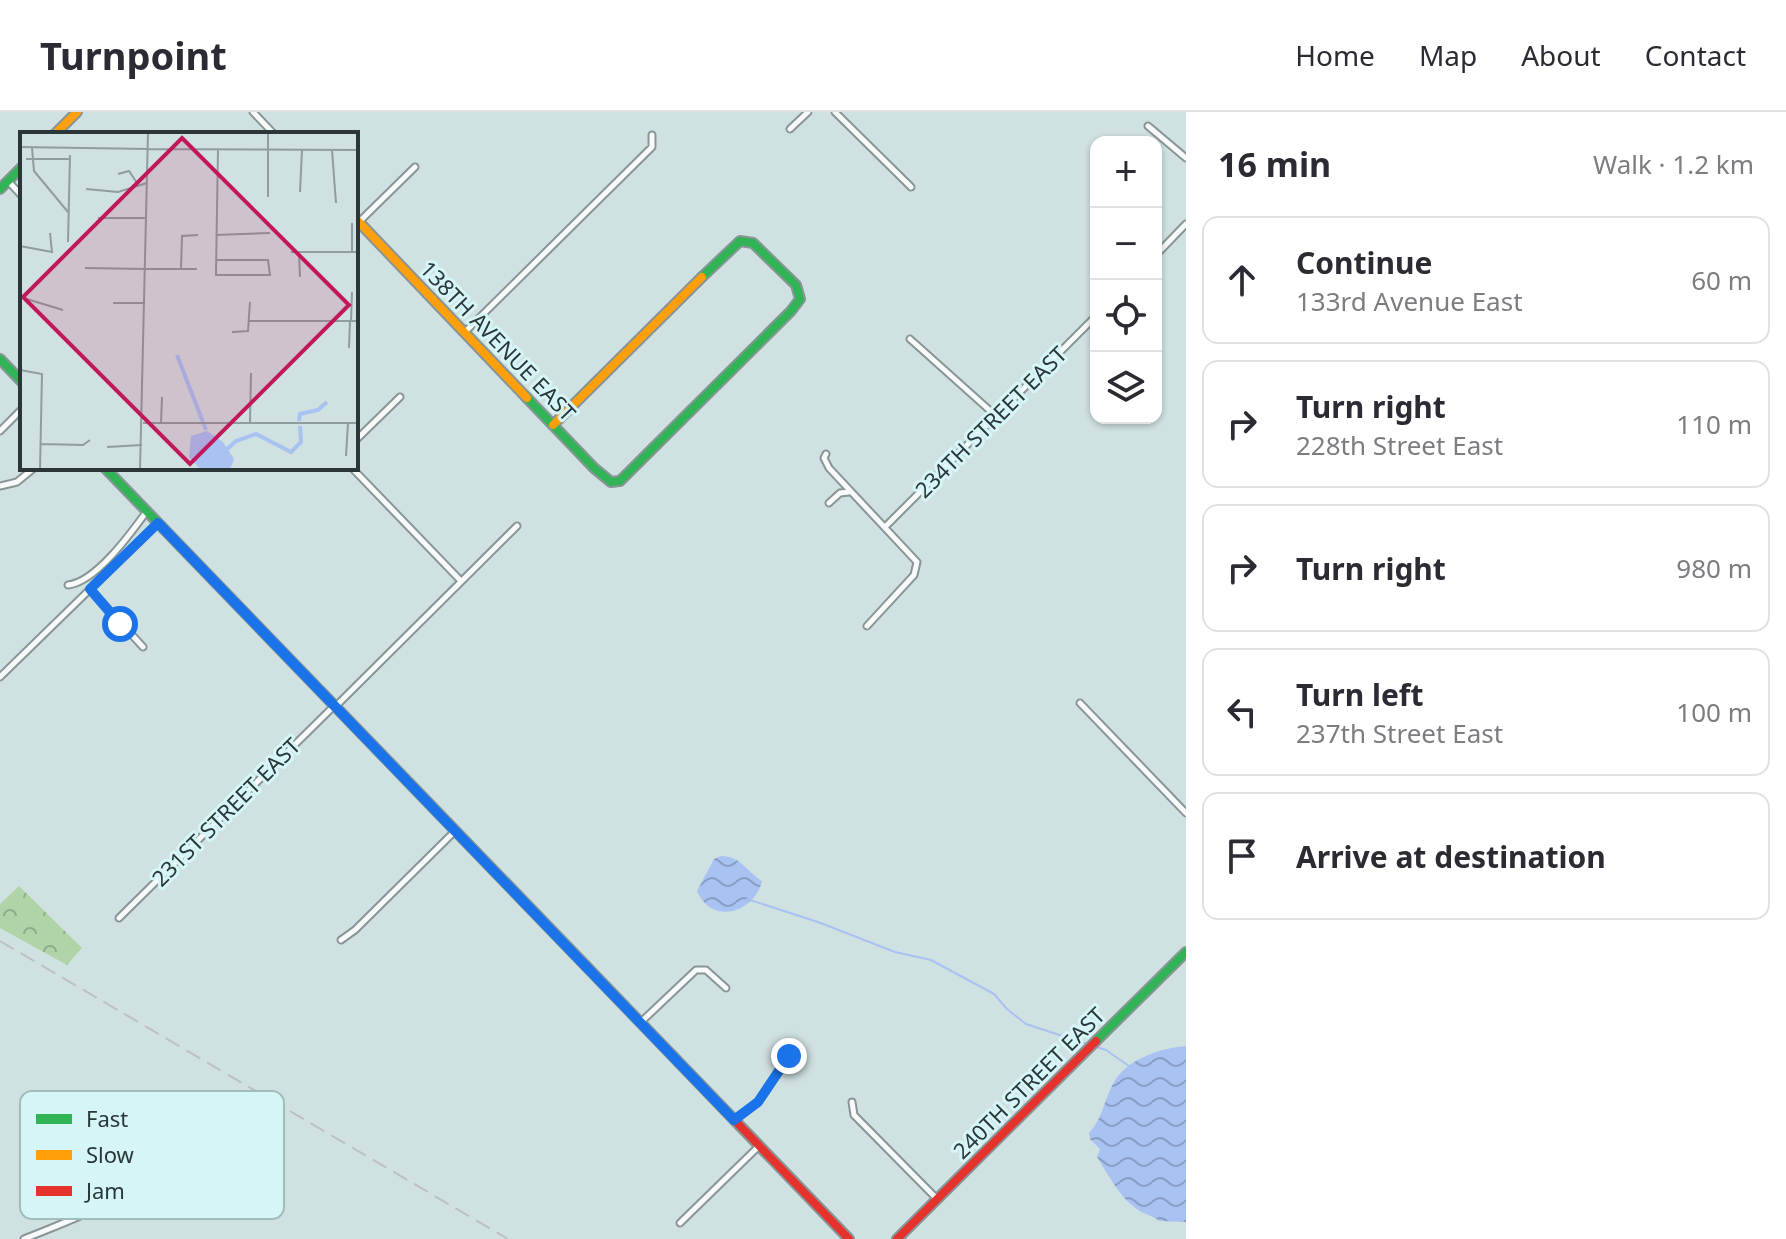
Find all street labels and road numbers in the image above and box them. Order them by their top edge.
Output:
street label: 138TH AVENUE EAST [414,254,583,427]
street label: 234TH STREET EAST [908,339,1073,504]
street label: 231ST STREET EAST [144,730,306,892]
street label: 240TH STREET EAST [946,1000,1111,1165]

